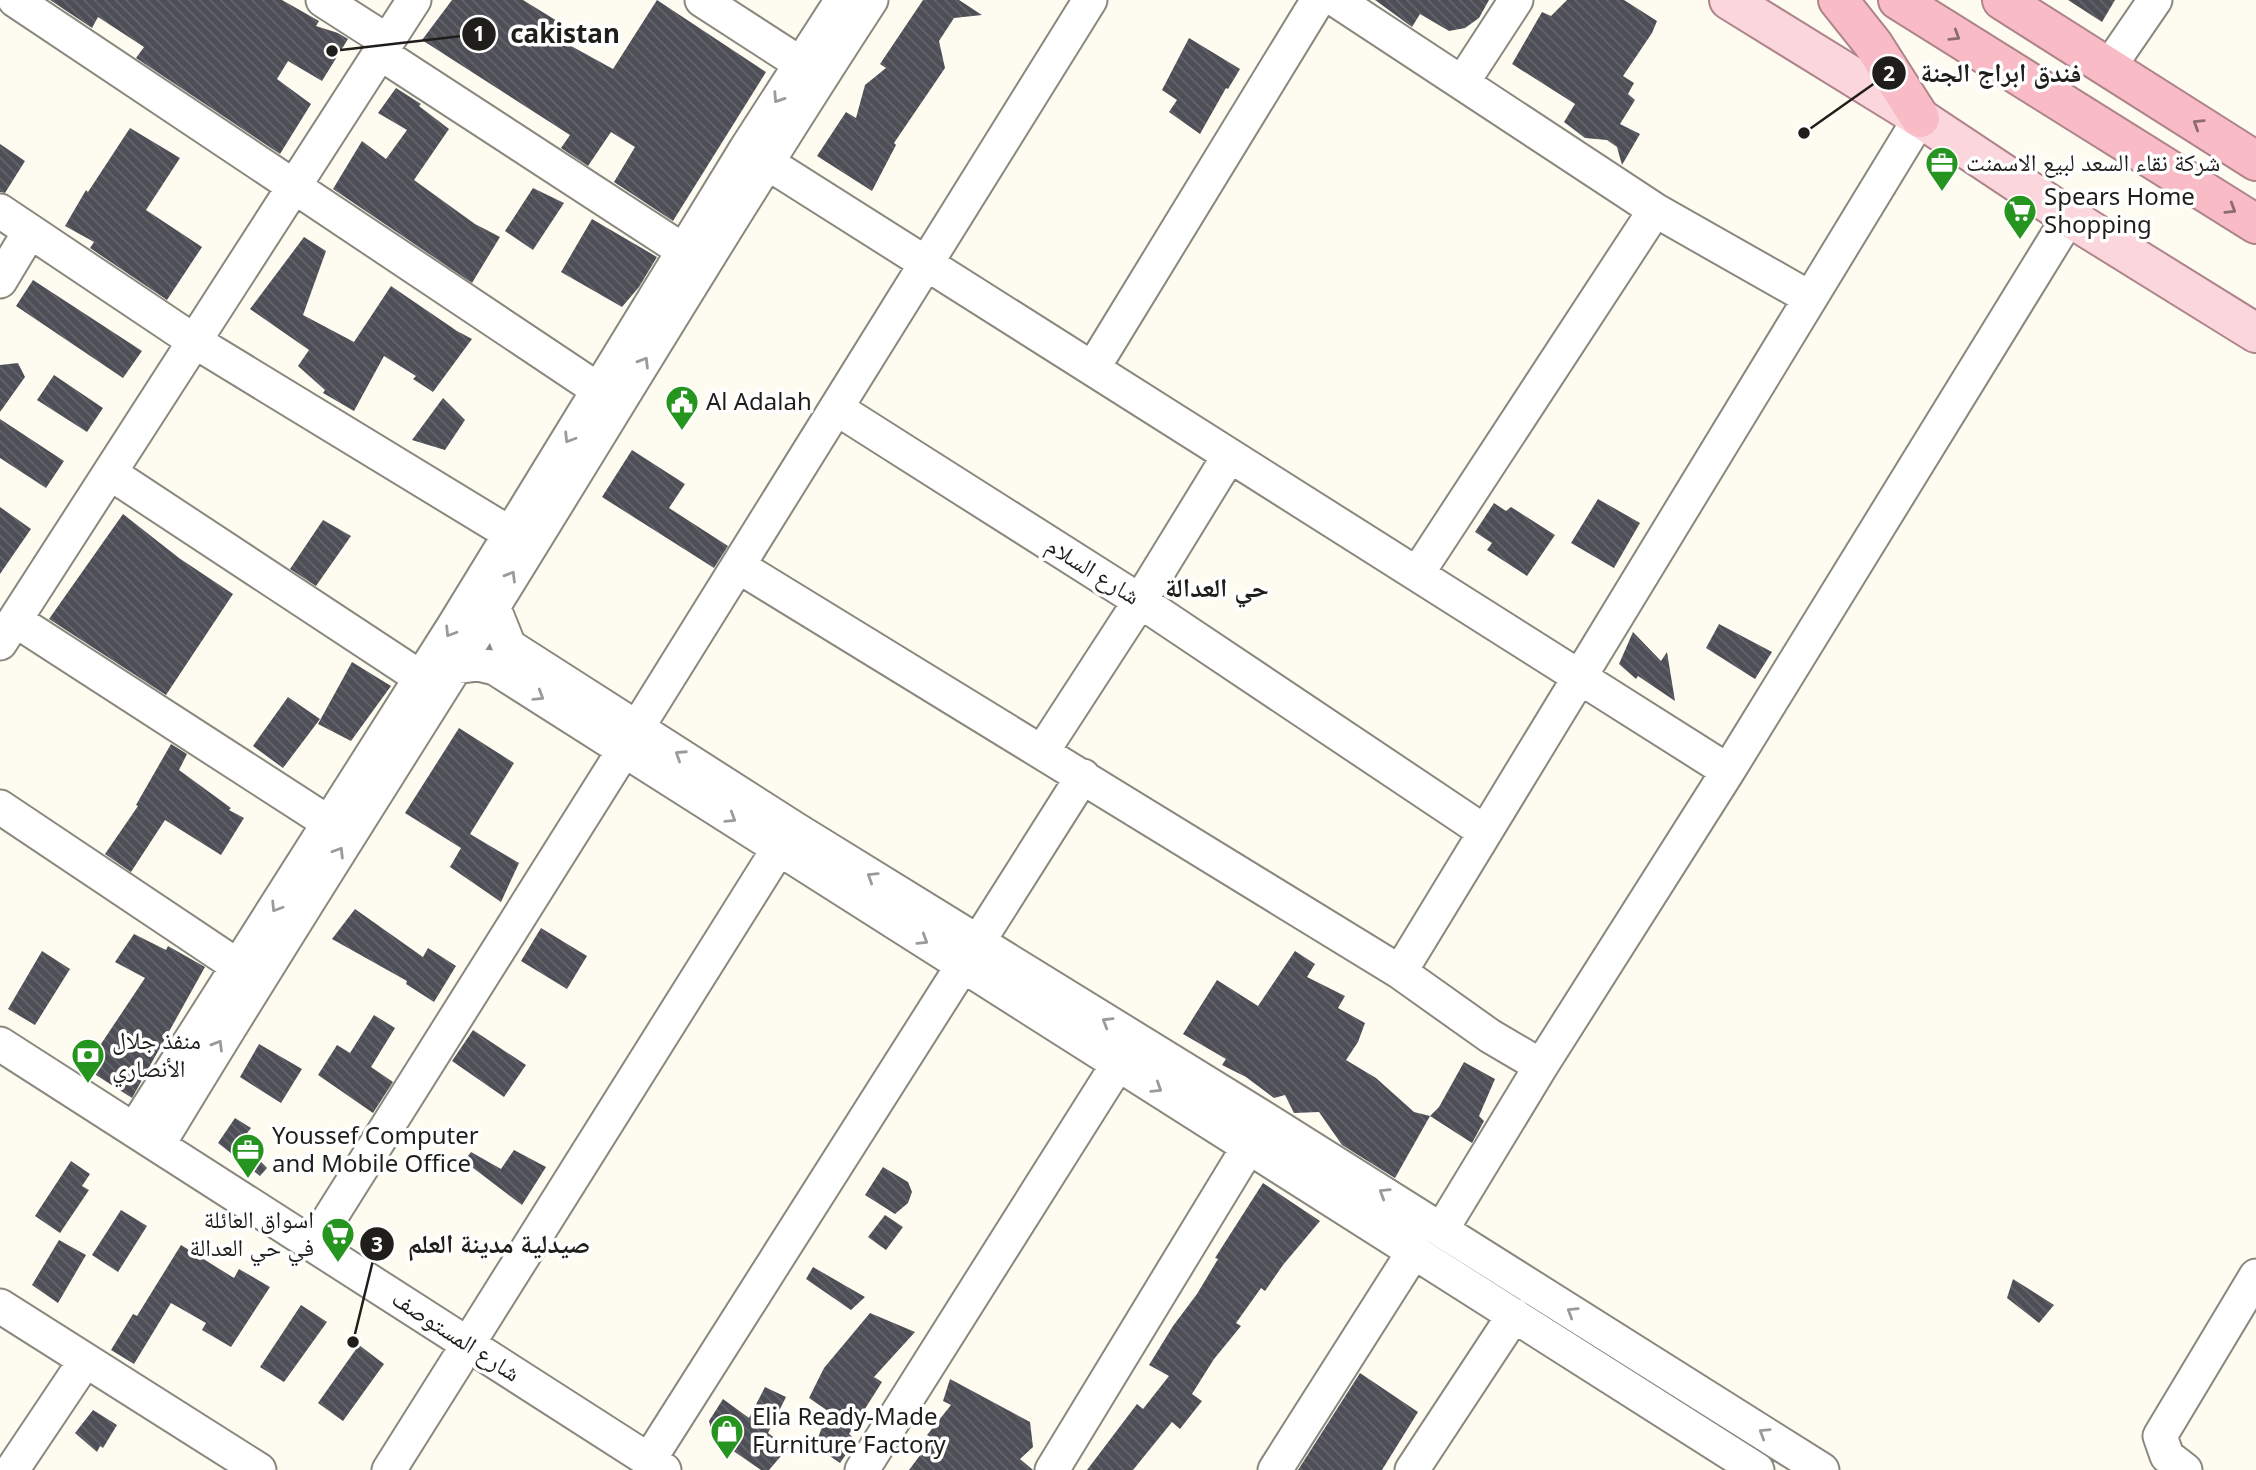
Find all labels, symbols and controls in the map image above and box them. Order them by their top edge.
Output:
callout: cakistan [461,10,634,57]
text: cakistan [510,15,620,51]
text: 1 [473,19,485,47]
one-way arrow [1948,28,1961,41]
callout: فندق ابراج الجنة [1871,50,2095,97]
text: فندق ابراج الجنة [1921,54,2081,90]
text: 2 [1883,59,1895,87]
one-way arrow [774,91,787,104]
one-way arrow [2193,120,2206,133]
office icon: شركة نقاء السعد لبيع الاسمنت [1923,144,1961,193]
place label: شركة نقاء السعد لبيع الاسمنت [1966,145,2220,178]
place label: Spears Home Shopping [2044,179,2195,240]
supermarket icon: Spears Home Shopping [2001,192,2039,241]
one-way arrow [2224,200,2237,213]
one-way arrow [636,356,649,369]
public building icon: Al Adalah [663,383,701,432]
place label: Al Adalah [706,384,812,417]
one-way arrow [565,430,578,443]
street label: شارع السلام [1040,528,1147,612]
district label: حي العدالة [1165,569,1269,608]
one-way arrow [503,570,516,583]
one-way arrow [446,624,459,637]
one-way arrow [531,687,544,700]
one-way arrow [674,751,687,764]
one-way arrow [723,809,736,822]
one-way arrow [330,846,343,859]
one-way arrow [867,872,880,885]
one-way arrow [271,899,284,912]
one-way arrow [916,931,929,944]
one-way arrow [1102,1017,1115,1030]
place label: منفذ جلال الأنصاري [112,1023,201,1088]
bank icon: منفذ جلال الأنصاري [69,1036,107,1085]
one-way arrow [210,1039,223,1052]
one-way arrow [1149,1079,1162,1092]
place label: Youssef Computer and Mobile Office [272,1118,479,1179]
office icon: Youssef Computer and Mobile Office [229,1131,267,1180]
one-way arrow [1379,1188,1392,1201]
place label: اسواق العائلة في حي العدالة [189,1202,314,1267]
supermarket icon: اسواق العائلة في حي العدالة [319,1215,357,1264]
callout: صيدلية مدينة العلم [359,1221,605,1268]
text: صيدلية مدينة العلم [408,1225,590,1262]
text: 3 [371,1230,383,1258]
street label: شارع المستوصف [386,1281,527,1389]
one-way arrow [1567,1307,1580,1320]
place label: Elia Ready-Made Furniture Factory [752,1399,946,1460]
shop icon: Elia Ready-Made Furniture Factory [708,1412,746,1461]
one-way arrow [1759,1429,1772,1442]

